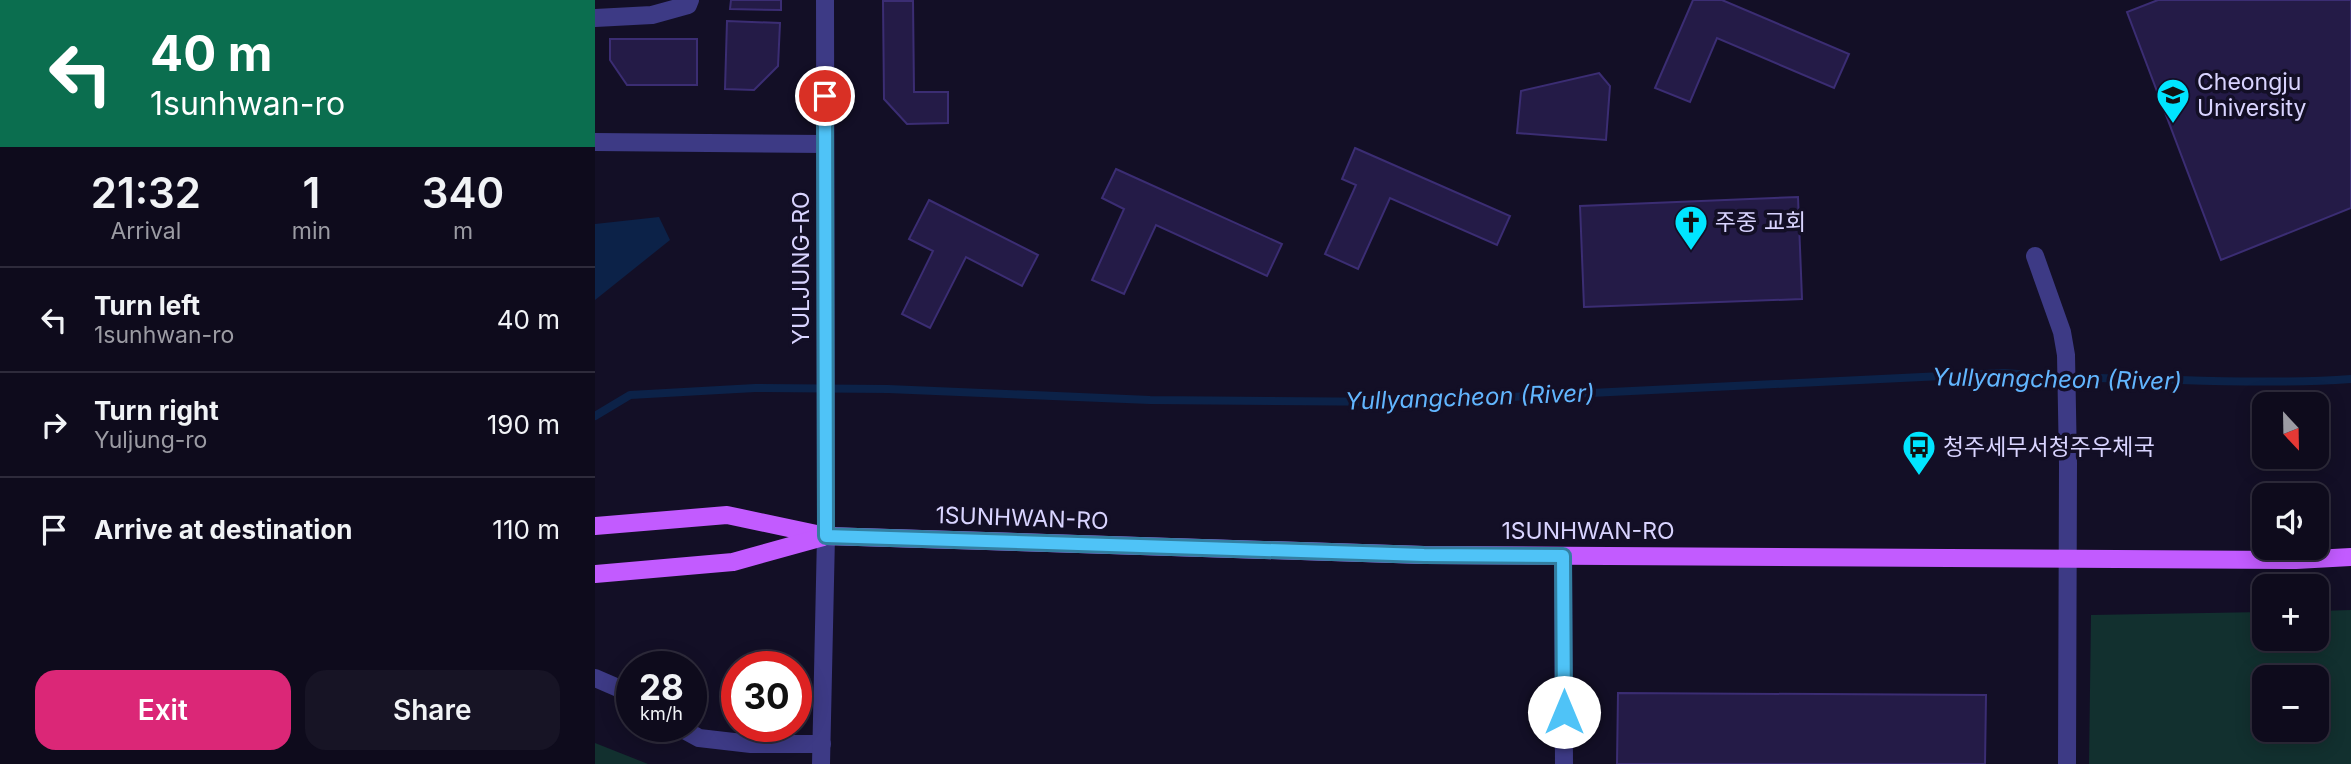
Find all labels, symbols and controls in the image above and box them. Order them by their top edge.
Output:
text: 40 m [150,24,273,83]
icon: left [35,28,126,119]
pin [795,66,855,126]
place label: Cheongju University [2197,68,2307,122]
school or university icon: Cheongju University [2154,76,2192,125]
icon: arrive [806,77,844,115]
text: 1sunhwan-ro [150,84,345,123]
text: 21:32 [91,167,201,218]
text: 1 [303,167,320,218]
text: 340 [422,167,504,218]
street label: YULJUNG-RO [787,191,815,345]
church icon: 주중 교회 [1672,203,1710,252]
place label: 주중 교회 [1715,208,1806,236]
text: Arrival [110,217,181,245]
text: min [292,217,331,245]
text: m [453,217,473,245]
text: Turn left [94,290,200,321]
icon: left [35,301,73,339]
text: 40 m [497,304,560,335]
text: 1sunhwan-ro [94,321,234,349]
water label: Yullyangcheon (River) [1932,362,2182,396]
water label: Yullyangcheon (River) [1345,378,1595,416]
north arrow [2252,392,2329,469]
map controls [2252,392,2329,742]
text: Turn right [94,395,219,426]
icon: right [35,406,73,444]
text: 190 m [487,409,560,440]
text: Yuljung-ro [94,426,207,454]
bus stop icon: 청주세무서청주우체국 [1900,428,1938,477]
place label: 청주세무서청주우체국 [1943,433,2155,461]
button: sound [2252,483,2329,560]
street label: 1SUNHWAN-RO [935,501,1109,535]
icon: arrive [35,511,73,549]
text: Arrive at destination [94,514,353,545]
text: 110 m [492,514,560,545]
street label: 1SUNHWAN-RO [1501,517,1675,545]
button: + [2252,574,2329,651]
speed limit sign: 30 [721,651,812,742]
button: − [2252,665,2329,742]
text: 28 [639,666,684,708]
button: Exit [35,670,291,750]
button: Share [305,670,560,750]
position arrow [1527,675,1601,749]
text: km/h [640,703,683,724]

